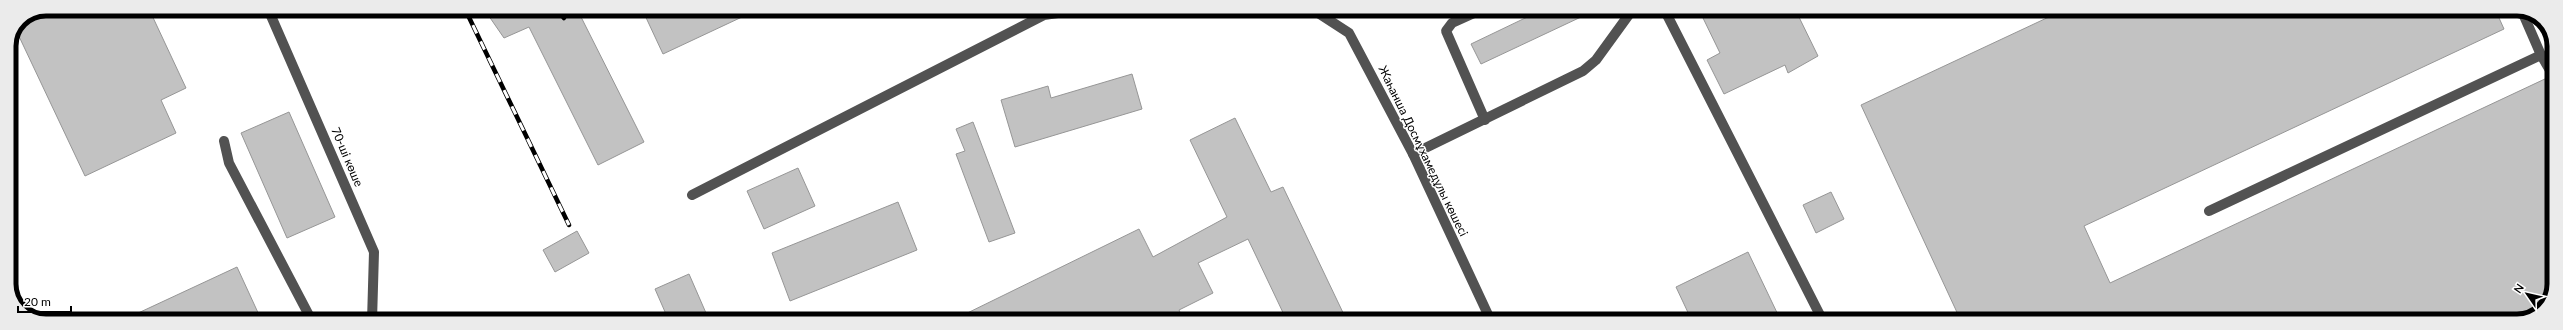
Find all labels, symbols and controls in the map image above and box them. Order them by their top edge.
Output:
street label: Жаһанша Досмұхамедұлы көшесі [1375,63,1472,239]
street label: 70-ші көше [328,125,367,189]
north arrow [2507,274,2547,314]
text: N [2511,281,2526,295]
scale bar [18,288,71,314]
text: 20 m [24,294,51,309]

